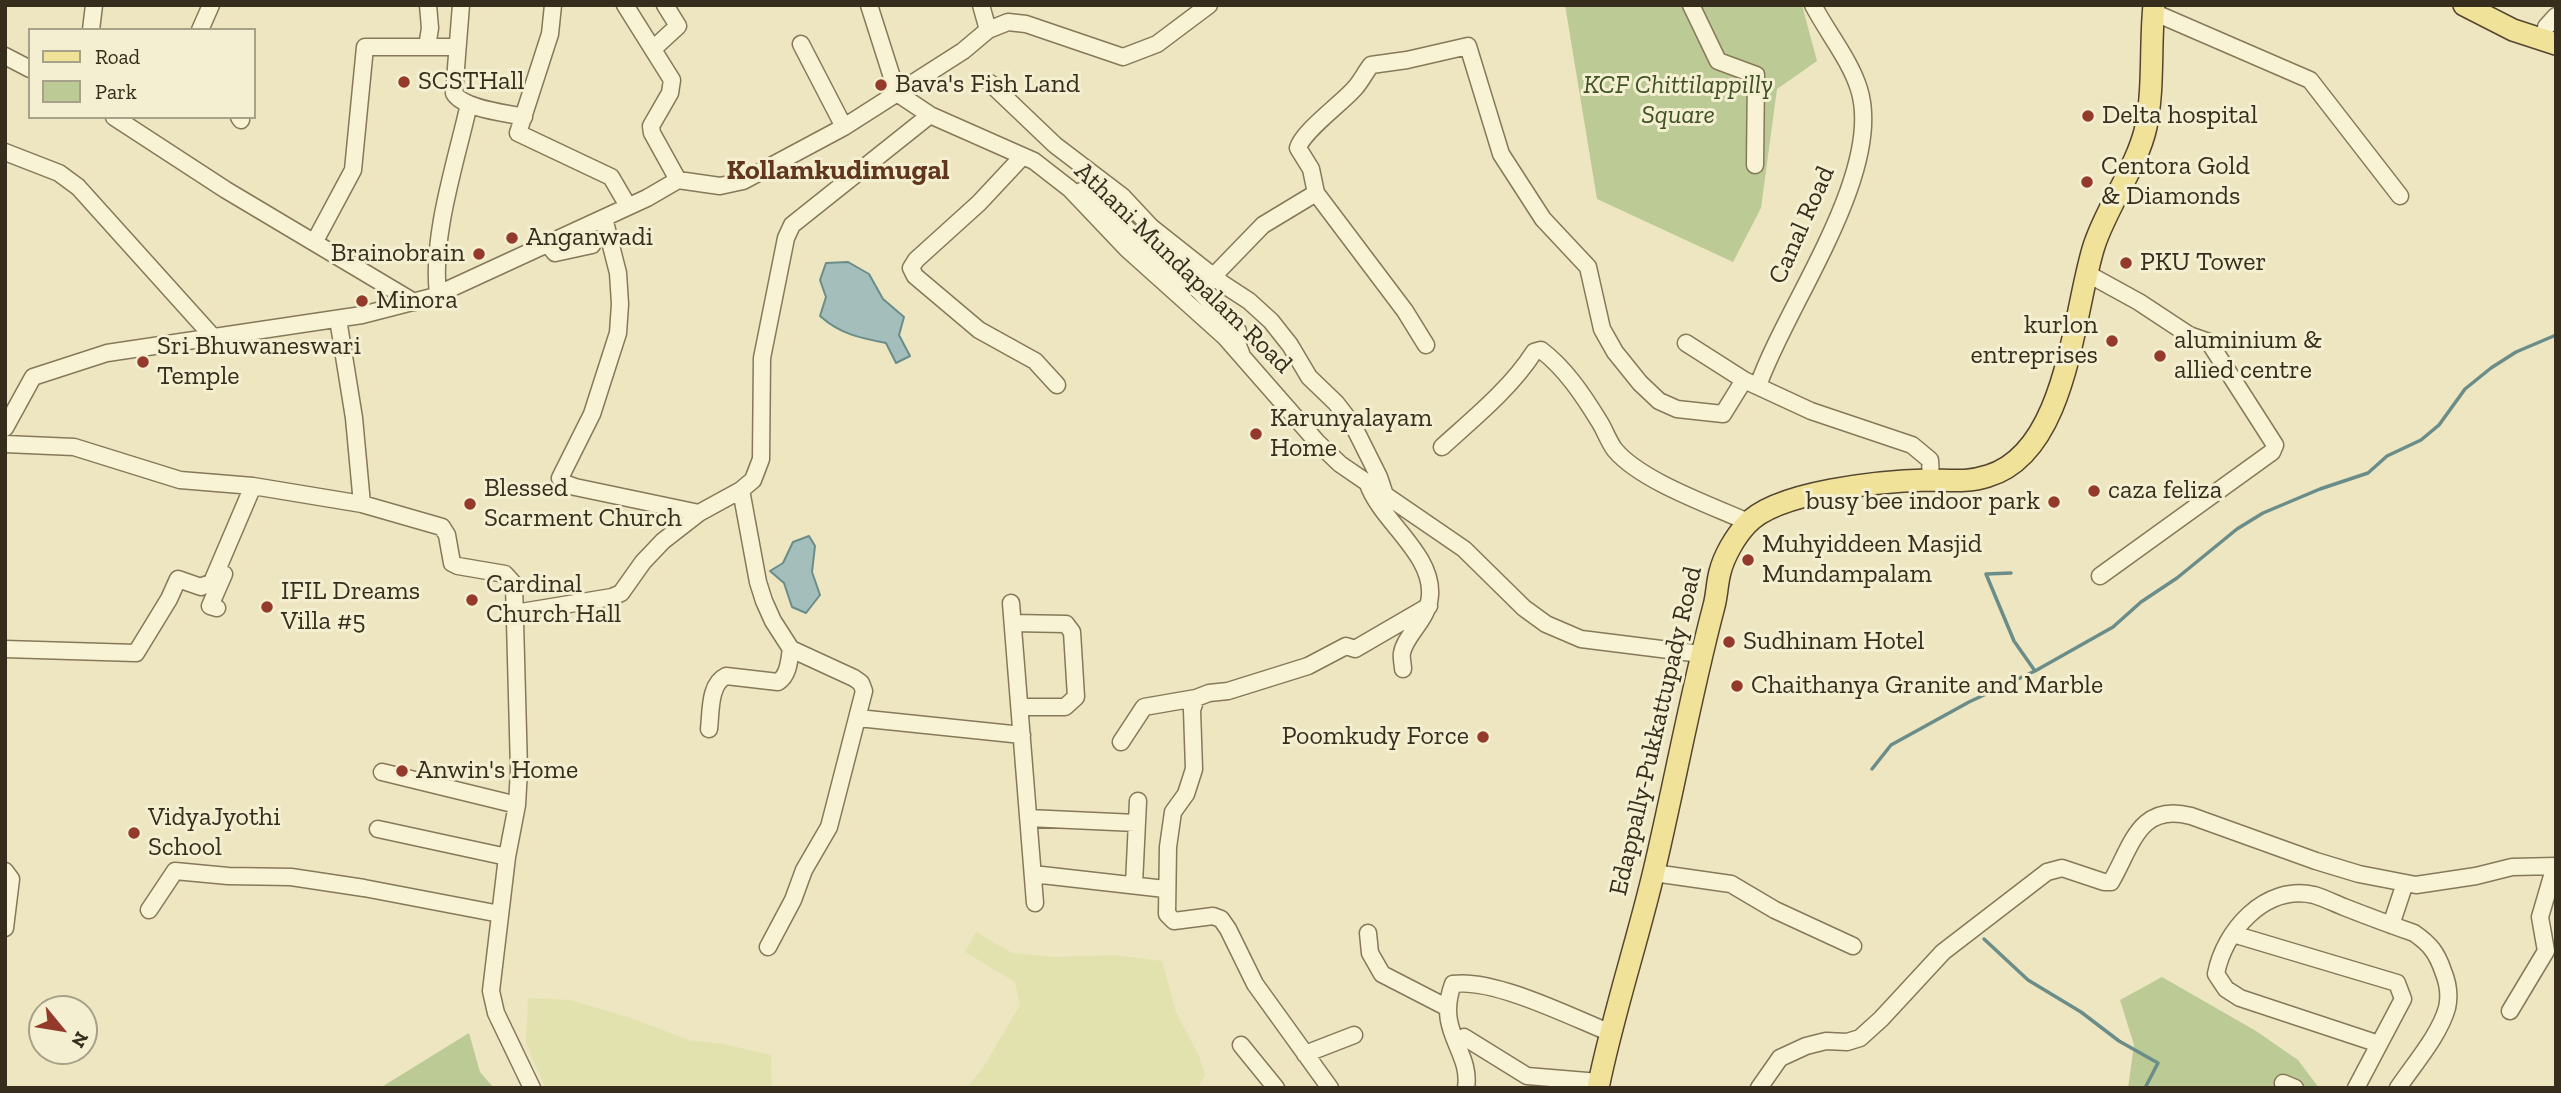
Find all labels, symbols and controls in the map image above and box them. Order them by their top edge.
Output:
legend [28,28,256,119]
text: Road [95,44,140,69]
place label: SCSTHall [418,66,524,98]
place label: Bava's Fish Land [895,69,1080,101]
park label: KCF Chittilappilly Square [1583,70,1773,132]
marker: SCSTHall [396,74,412,90]
marker: Bava's Fish Land [873,77,889,93]
text: Park [95,79,137,104]
place label: Delta hospital [2102,100,2258,132]
marker: Delta hospital [2080,108,2096,124]
place label: Centora Gold & Diamonds [2101,151,2250,212]
district label: Kollamkudimugal [726,154,950,188]
street label: Athani Mundapalam Road [1068,156,1298,380]
street label: Canal Road [1762,161,1842,289]
marker: Centora Gold & Diamonds [2079,174,2095,190]
place label: Anganwadi [526,222,653,254]
marker: Anganwadi [504,230,520,246]
place label: Brainobrain [331,238,465,270]
marker: Brainobrain [471,246,487,262]
place label: PKU Tower [2140,247,2266,279]
marker: PKU Tower [2118,255,2134,271]
place label: Minora [376,285,458,317]
marker: Minora [354,293,370,309]
place label: kurlon entreprises [1971,310,2098,372]
place label: aluminium & allied centre [2174,325,2322,386]
place label: Sri Bhuwaneswari Temple [157,331,361,392]
marker: kurlon entreprises [2104,333,2120,349]
marker: aluminium & allied centre [2152,348,2168,364]
marker: Sri Bhuwaneswari Temple [135,354,151,370]
place label: Karunyalayam Home [1270,403,1432,464]
marker: Karunyalayam Home [1248,426,1264,442]
place label: Blessed Scarment Church [484,473,682,534]
place label: caza feliza [2108,475,2222,507]
marker: caza feliza [2086,483,2102,499]
place label: busy bee indoor park [1806,486,2040,518]
marker: busy bee indoor park [2046,494,2062,510]
marker: Blessed Scarment Church [462,496,478,512]
place label: Muhyiddeen Masjid Mundampalam [1762,529,1982,590]
marker: Muhyiddeen Masjid Mundampalam [1740,552,1756,568]
street label: Edappally-Pukkattupady Road [1603,563,1709,899]
place label: Cardinal Church Hall [486,569,621,630]
place label: IFIL Dreams Villa #5 [281,576,420,638]
marker: Cardinal Church Hall [464,592,480,608]
marker: IFIL Dreams Villa #5 [259,599,275,615]
place label: Sudhinam Hotel [1743,626,1925,658]
marker: Sudhinam Hotel [1721,634,1737,650]
place label: Chaithanya Granite and Marble [1751,670,2103,702]
marker: Chaithanya Granite and Marble [1729,678,1745,694]
place label: Poomkudy Force [1282,721,1469,753]
marker: Poomkudy Force [1475,729,1491,745]
place label: Anwin's Home [416,755,578,787]
marker: Anwin's Home [394,763,410,779]
place label: VidyaJyothi School [148,802,280,864]
marker: VidyaJyothi School [126,825,142,841]
north arrow [28,995,98,1065]
text: N [66,1028,93,1052]

